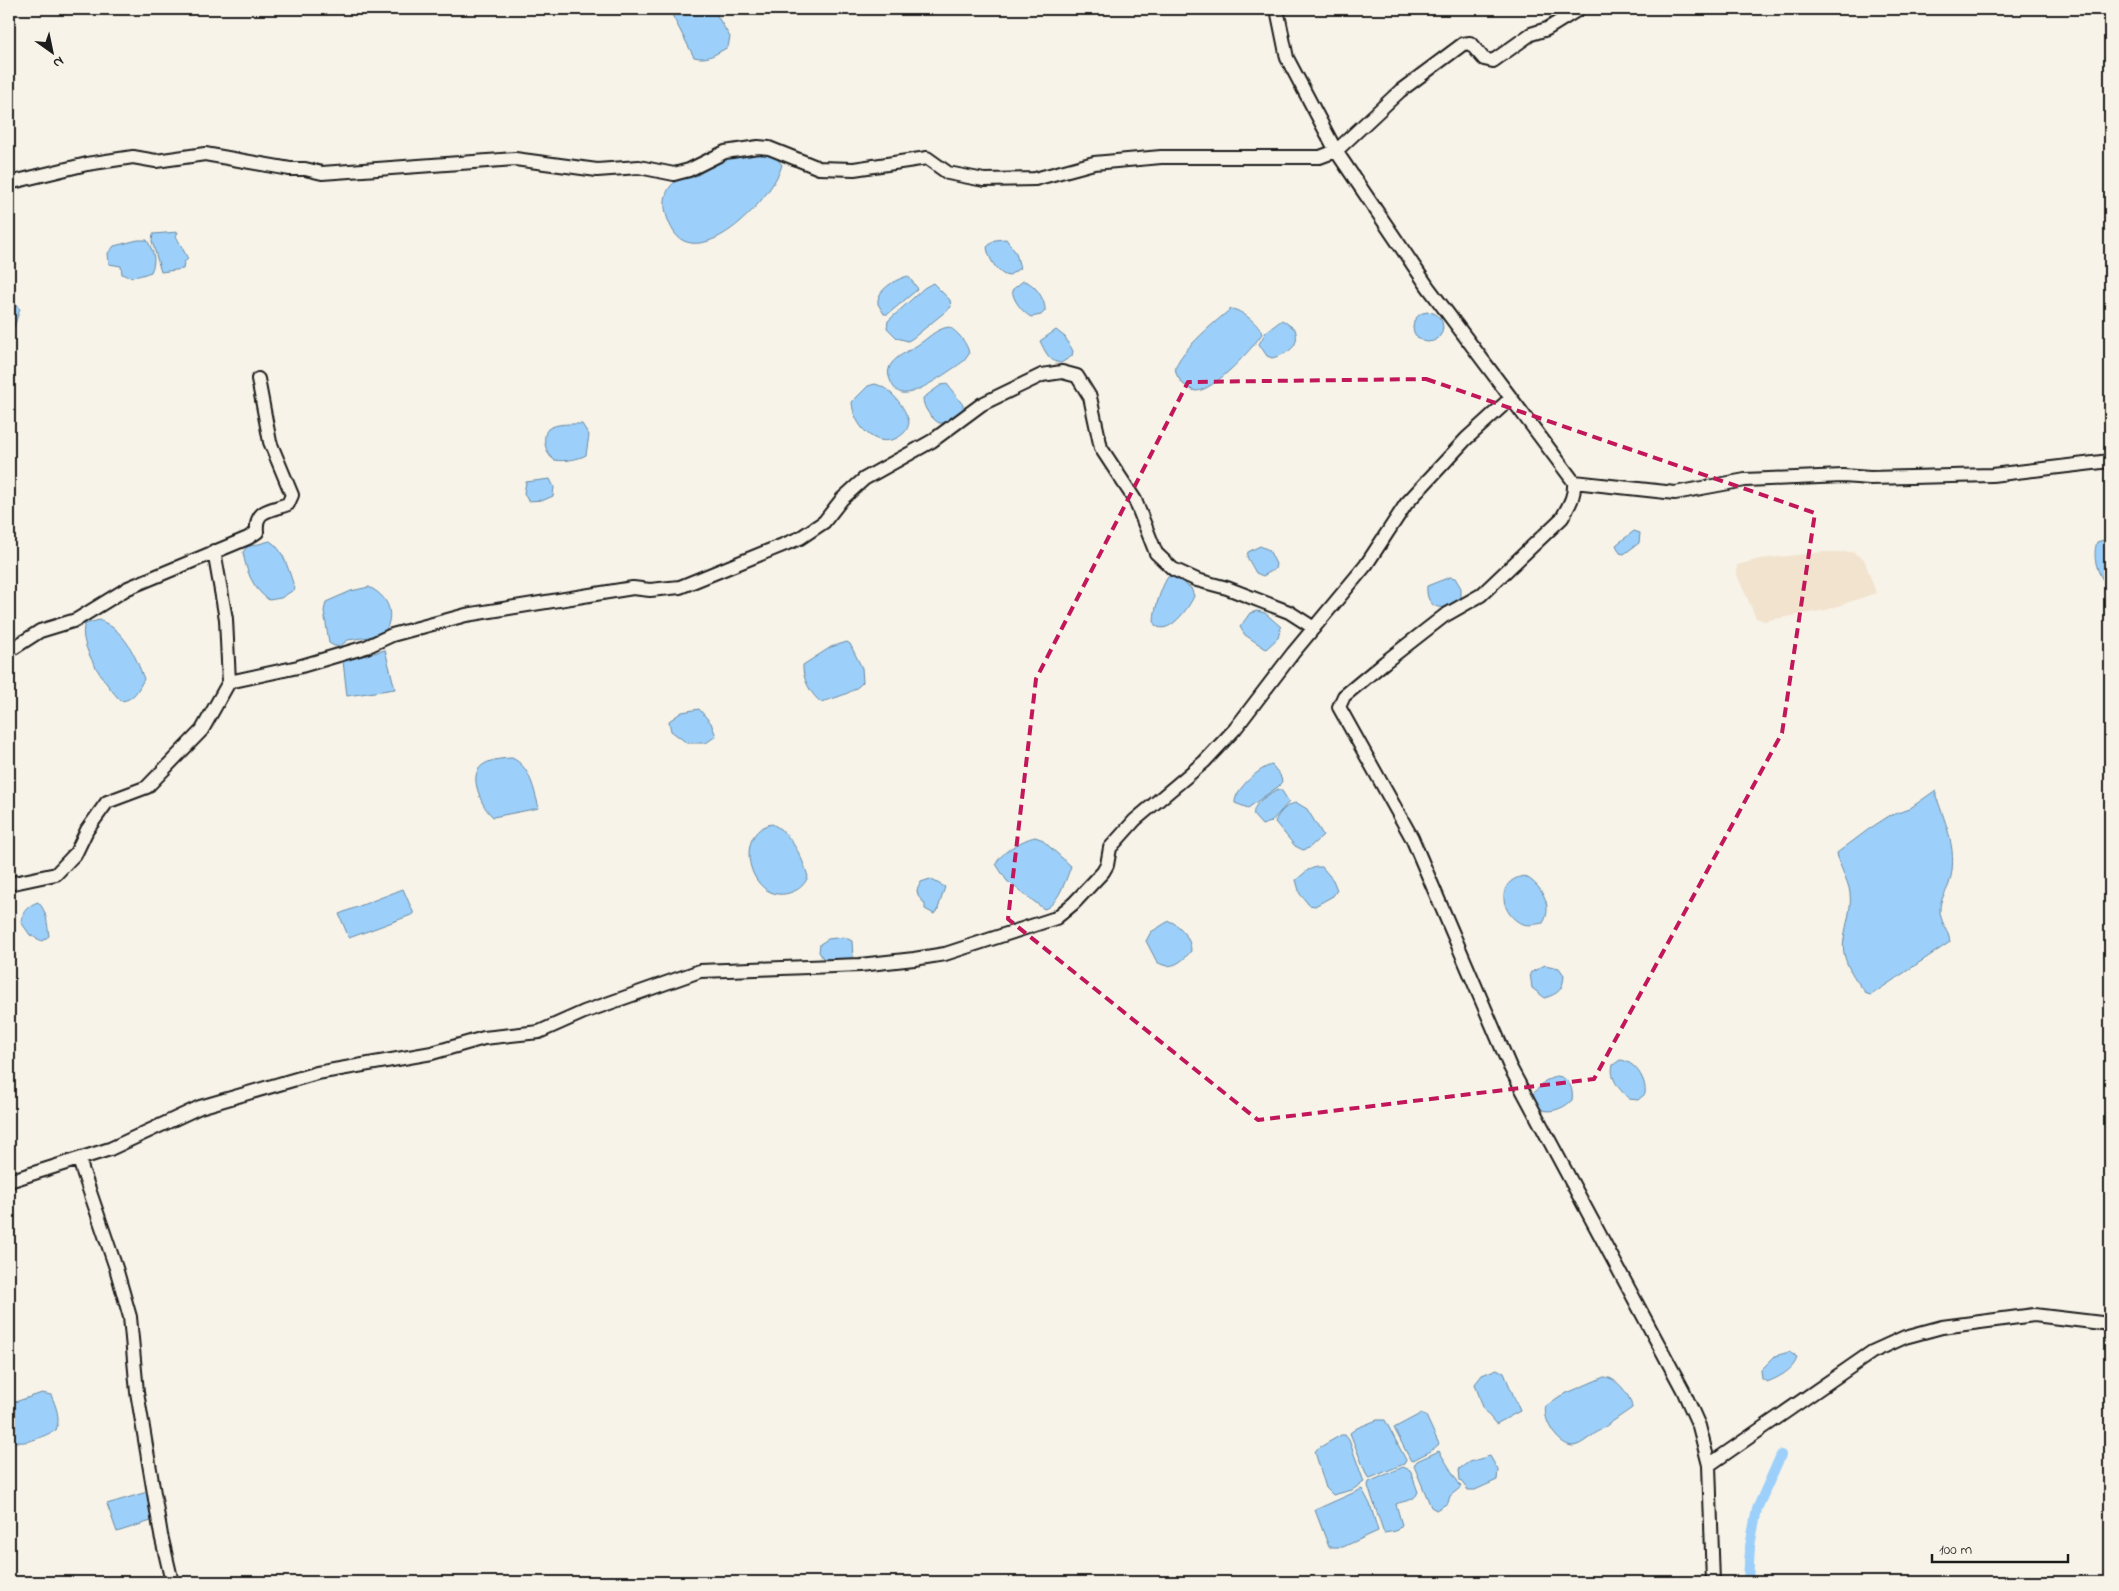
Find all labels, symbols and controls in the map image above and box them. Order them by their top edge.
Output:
north arrow [28,28,78,78]
text: N [49,50,68,73]
scale bar [1932,1531,2068,1563]
text: 100 m [1939,1539,1972,1561]

